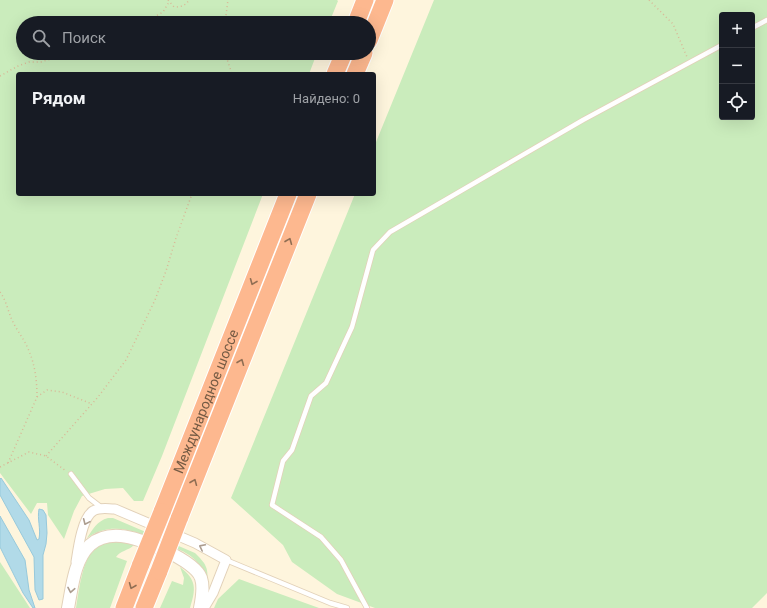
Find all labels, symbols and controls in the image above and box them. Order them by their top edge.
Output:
map controls [719,12,755,120]
button: + [719,12,755,48]
search box [16,16,376,60]
icon: search [30,27,52,49]
text: Поиск [62,29,106,47]
button: − [719,48,755,84]
button: locate [719,84,755,120]
text: Рядом [32,88,86,108]
text: Найдено: 0 [293,91,360,106]
one-way arrow [285,237,293,244]
one-way arrow [250,278,258,286]
street label: Международное шоссе [170,327,242,476]
one-way arrow [237,358,245,365]
one-way arrow [189,479,197,486]
one-way arrow [83,518,91,525]
one-way arrow [199,544,206,552]
one-way arrow [129,583,137,590]
one-way arrow [68,587,76,594]

